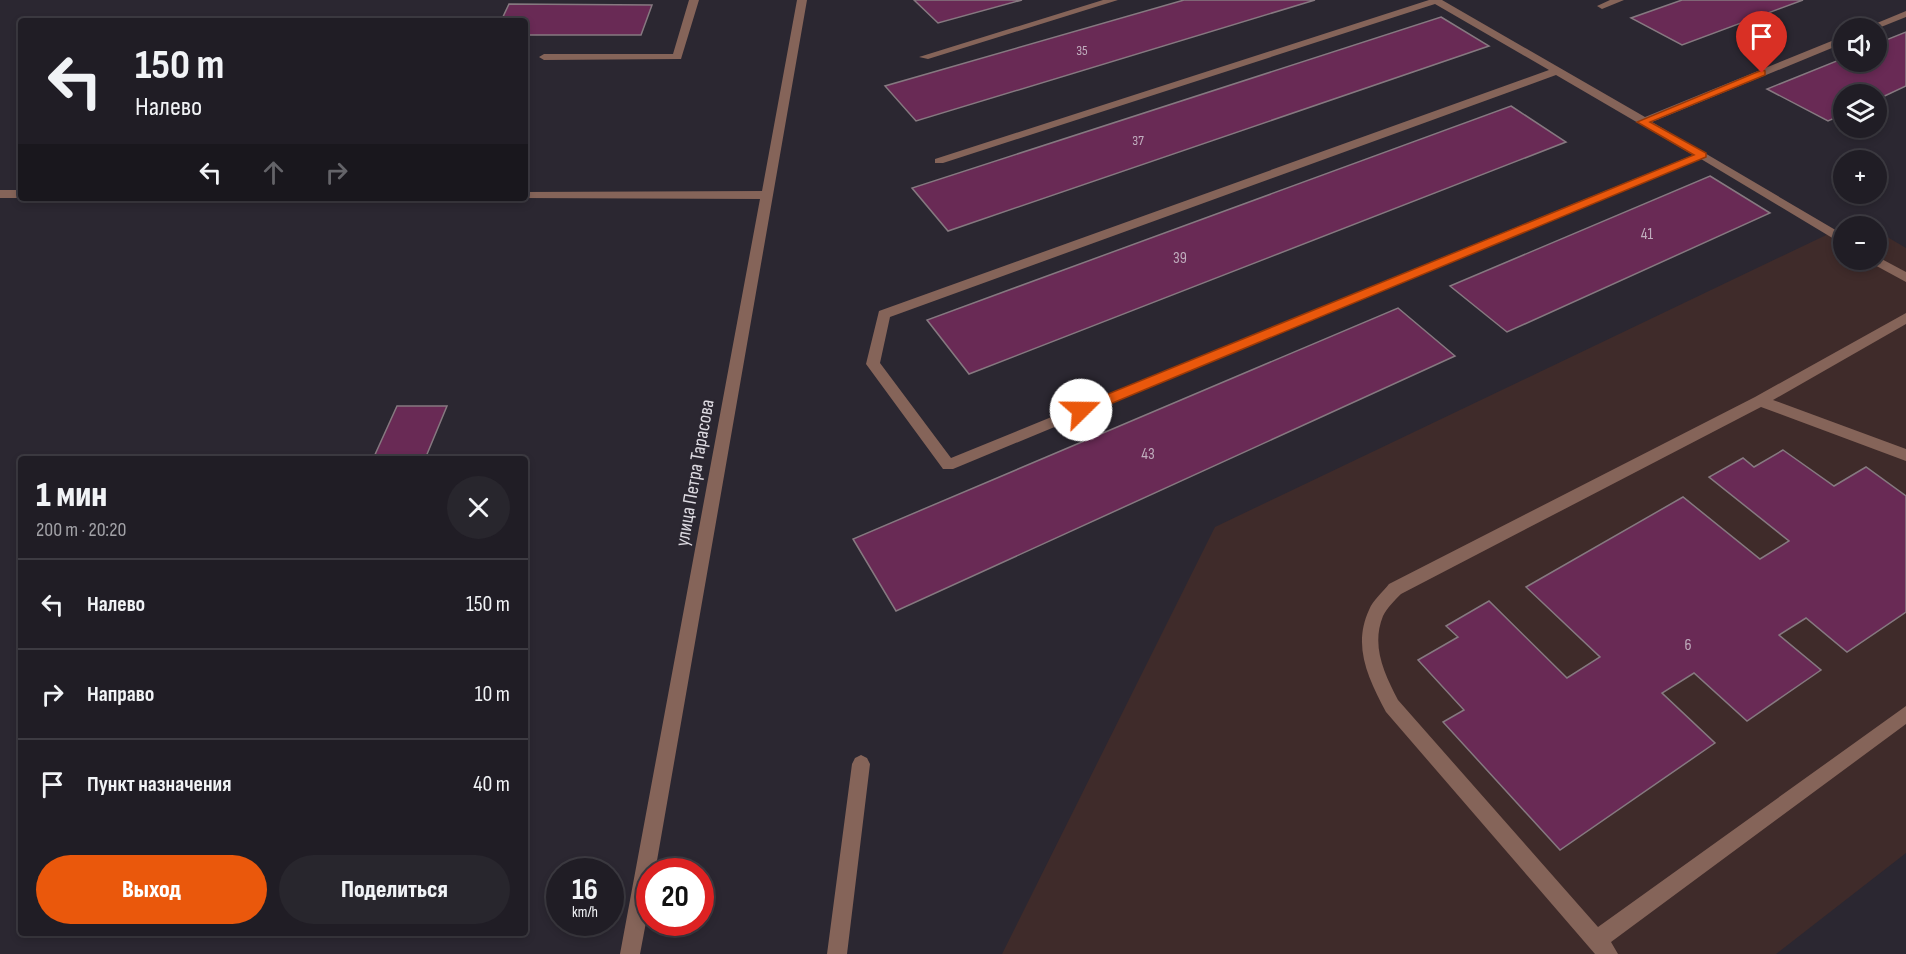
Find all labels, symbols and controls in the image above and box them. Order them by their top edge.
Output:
pin [1736,11,1787,73]
map controls [1833,18,1887,270]
button: sound [1833,18,1887,72]
icon: arrive [1745,20,1778,53]
text: 150 m [135,40,224,91]
icon: left [36,42,114,120]
house number: 35 [1076,42,1088,59]
button: layers [1833,84,1887,138]
text: Налево [135,91,202,123]
house number: 37 [1132,132,1144,149]
button: + [1833,150,1887,204]
icon: left [194,156,227,189]
icon: ahead [257,156,290,189]
icon: right [320,156,353,189]
button: − [1833,216,1887,270]
house number: 41 [1641,225,1654,244]
house number: 39 [1173,249,1187,268]
position arrow [1049,378,1113,442]
street label: улица Петра Тарасова [670,398,720,548]
house number: 43 [1141,445,1155,464]
text: 1 мин [36,474,107,517]
button: close [447,476,510,539]
text: 200 m · 20:20 [36,518,126,542]
icon: left [36,588,69,621]
text: Налево [87,591,145,618]
text: 150 m [466,591,510,618]
house number: 6 [1684,636,1692,655]
icon: right [36,678,69,711]
text: Направо [87,681,154,708]
text: 10 m [475,681,510,708]
icon: arrive [36,768,69,801]
text: Пункт назначения [87,771,231,798]
text: 40 m [473,771,510,798]
button: Выход [36,855,267,924]
button: Поделиться [279,855,510,924]
speed limit sign: 20 [636,858,714,936]
text: 16 [572,872,598,908]
text: km/h [572,903,598,922]

